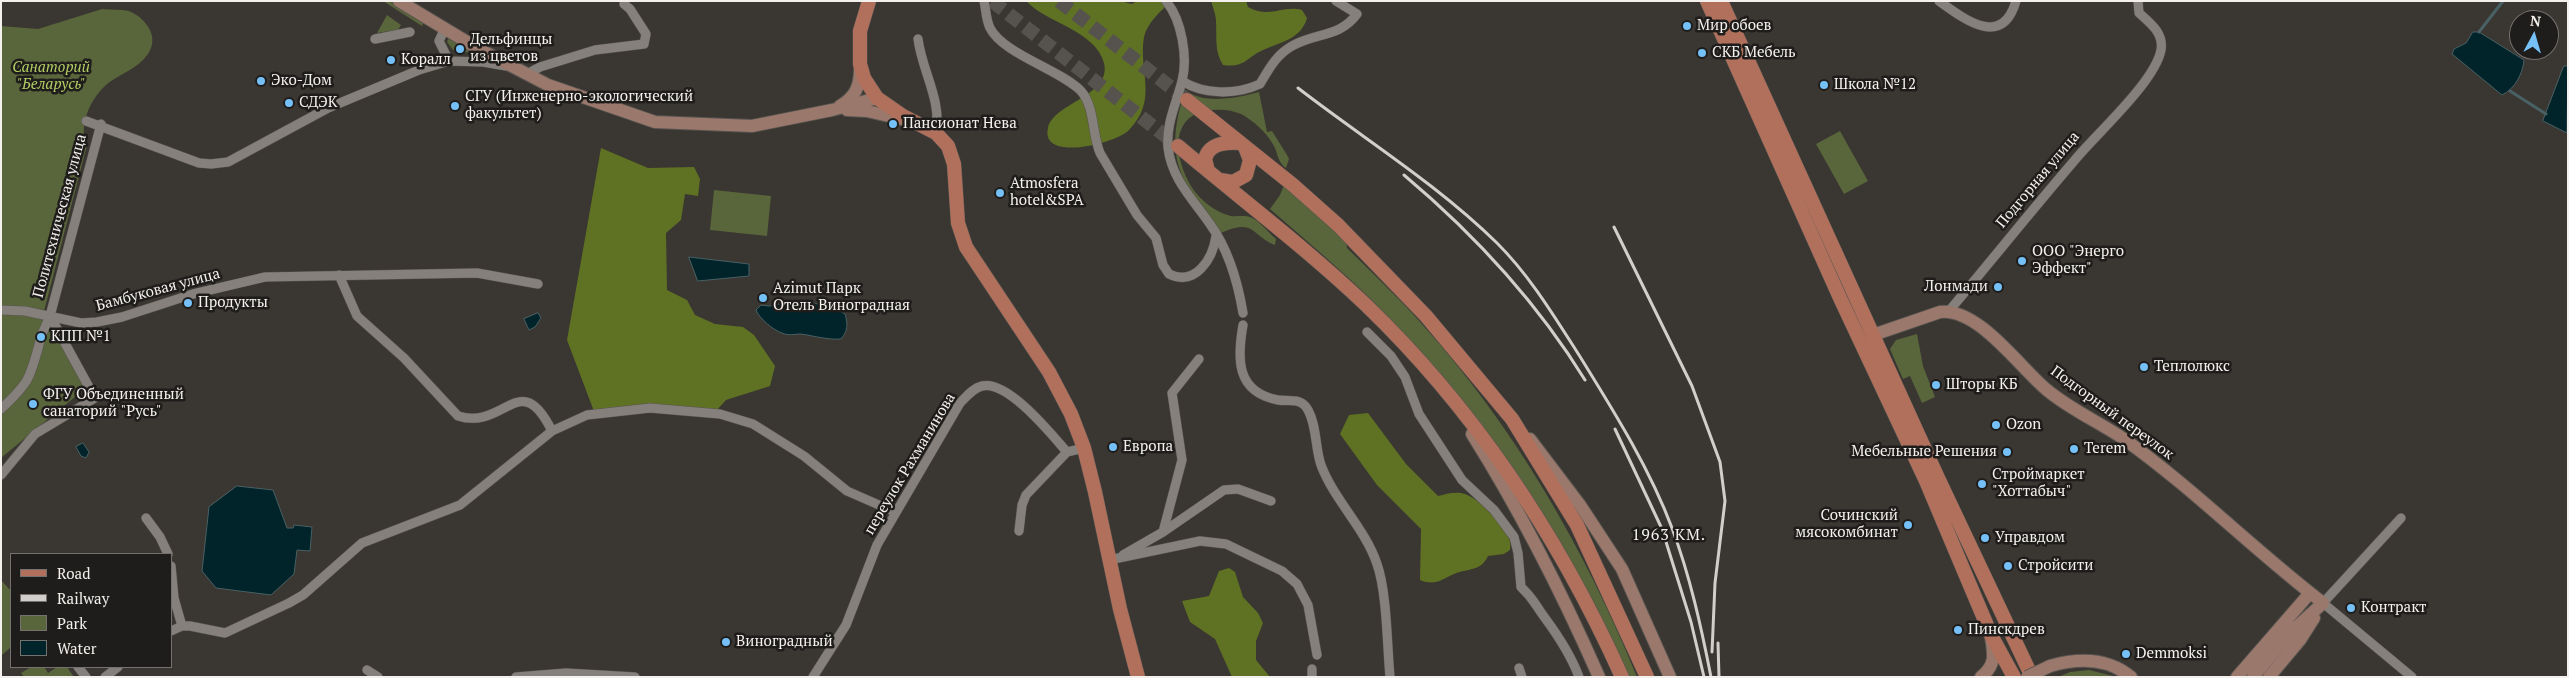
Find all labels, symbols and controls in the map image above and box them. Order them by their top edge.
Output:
north arrow [2509,10,2559,60]
text: N [2529,11,2542,31]
place label: Мир обоев [1697,17,1771,35]
marker: Мир обоев [1681,20,1693,32]
place label: Дельфинцы из цветов [470,31,553,66]
marker: Дельфинцы из цветов [454,43,466,55]
place label: СКБ Мебель [1712,44,1796,62]
marker: СКБ Мебель [1696,47,1708,59]
place label: Коралл [401,51,451,69]
marker: Коралл [385,54,397,66]
park label: Санаторий "Беларусь" [12,59,90,94]
place label: Эко-Дом [271,72,332,90]
marker: Эко-Дом [255,75,267,87]
place label: Школа №12 [1834,76,1916,94]
marker: Школа №12 [1818,79,1830,91]
place label: СГУ (Инженерно-экологический факультет) [465,88,693,123]
place label: СДЭК [299,94,338,112]
marker: СДЭК [283,97,295,109]
marker: СГУ (Инженерно-экологический факультет) [449,100,461,112]
place label: Пансионат Нева [903,115,1017,133]
marker: Пансионат Нева [887,118,899,130]
street label: Подгорная улица [1992,128,2084,232]
street label: Политехническая улица [30,132,90,300]
place label: Atmosfera hotel&SPA [1010,175,1084,210]
marker: Atmosfera hotel&SPA [994,187,1006,199]
place label: ООО "Энерго Эффект" [2032,243,2124,278]
marker: ООО "Энерго Эффект" [2016,255,2028,267]
street label: Бамбуковая улица [94,265,222,315]
place label: Лонмади [1924,278,1988,296]
place label: Azimut Парк Отель Виноградная [773,280,910,315]
marker: Лонмади [1992,281,2004,293]
marker: Azimut Парк Отель Виноградная [757,292,769,304]
place label: Продукты [198,294,268,312]
marker: Продукты [182,297,194,309]
place label: КПП №1 [51,328,111,346]
marker: КПП №1 [35,331,47,343]
place label: Теплолюкс [2154,358,2230,376]
marker: Теплолюкс [2138,361,2150,373]
street label: Подгорный переулок [2047,362,2177,464]
place label: Шторы КБ [1946,376,2018,394]
marker: Шторы КБ [1930,379,1942,391]
place label: ФГУ Объединенный санаторий "Русь" [43,386,184,421]
street label: переулок Рахманинова [861,390,959,538]
marker: ФГУ Объединенный санаторий "Русь" [27,398,39,410]
place label: Ozon [2006,416,2041,434]
marker: Ozon [1990,419,2002,431]
place label: Европа [1123,438,1173,456]
place label: Terem [2084,440,2126,458]
marker: Европа [1107,441,1119,453]
place label: Мебельные Решения [1851,443,1997,461]
marker: Terem [2068,443,2080,455]
marker: Мебельные Решения [2001,446,2013,458]
place label: Строймаркет "Хоттабыч" [1992,466,2085,501]
marker: Строймаркет "Хоттабыч" [1976,478,1988,490]
place label: Сочинский мясокомбинат [1795,507,1898,542]
marker: Сочинский мясокомбинат [1902,519,1914,531]
district label: 1963 КМ. [1631,525,1707,545]
place label: Управдом [1995,529,2065,547]
marker: Управдом [1979,532,1991,544]
legend [10,553,172,668]
place label: Стройсити [2018,557,2093,575]
marker: Стройсити [2002,560,2014,572]
text: Road [57,563,90,583]
text: Railway [57,588,109,608]
place label: Контракт [2361,599,2427,617]
marker: Контракт [2345,602,2357,614]
text: Park [57,613,87,633]
place label: Пинскдрев [1968,621,2045,639]
marker: Пинскдрев [1952,624,1964,636]
place label: Виноградный [736,633,833,651]
marker: Виноградный [720,636,732,648]
text: Water [57,638,96,658]
place label: Demmoksi [2136,645,2207,663]
marker: Demmoksi [2120,648,2132,660]

